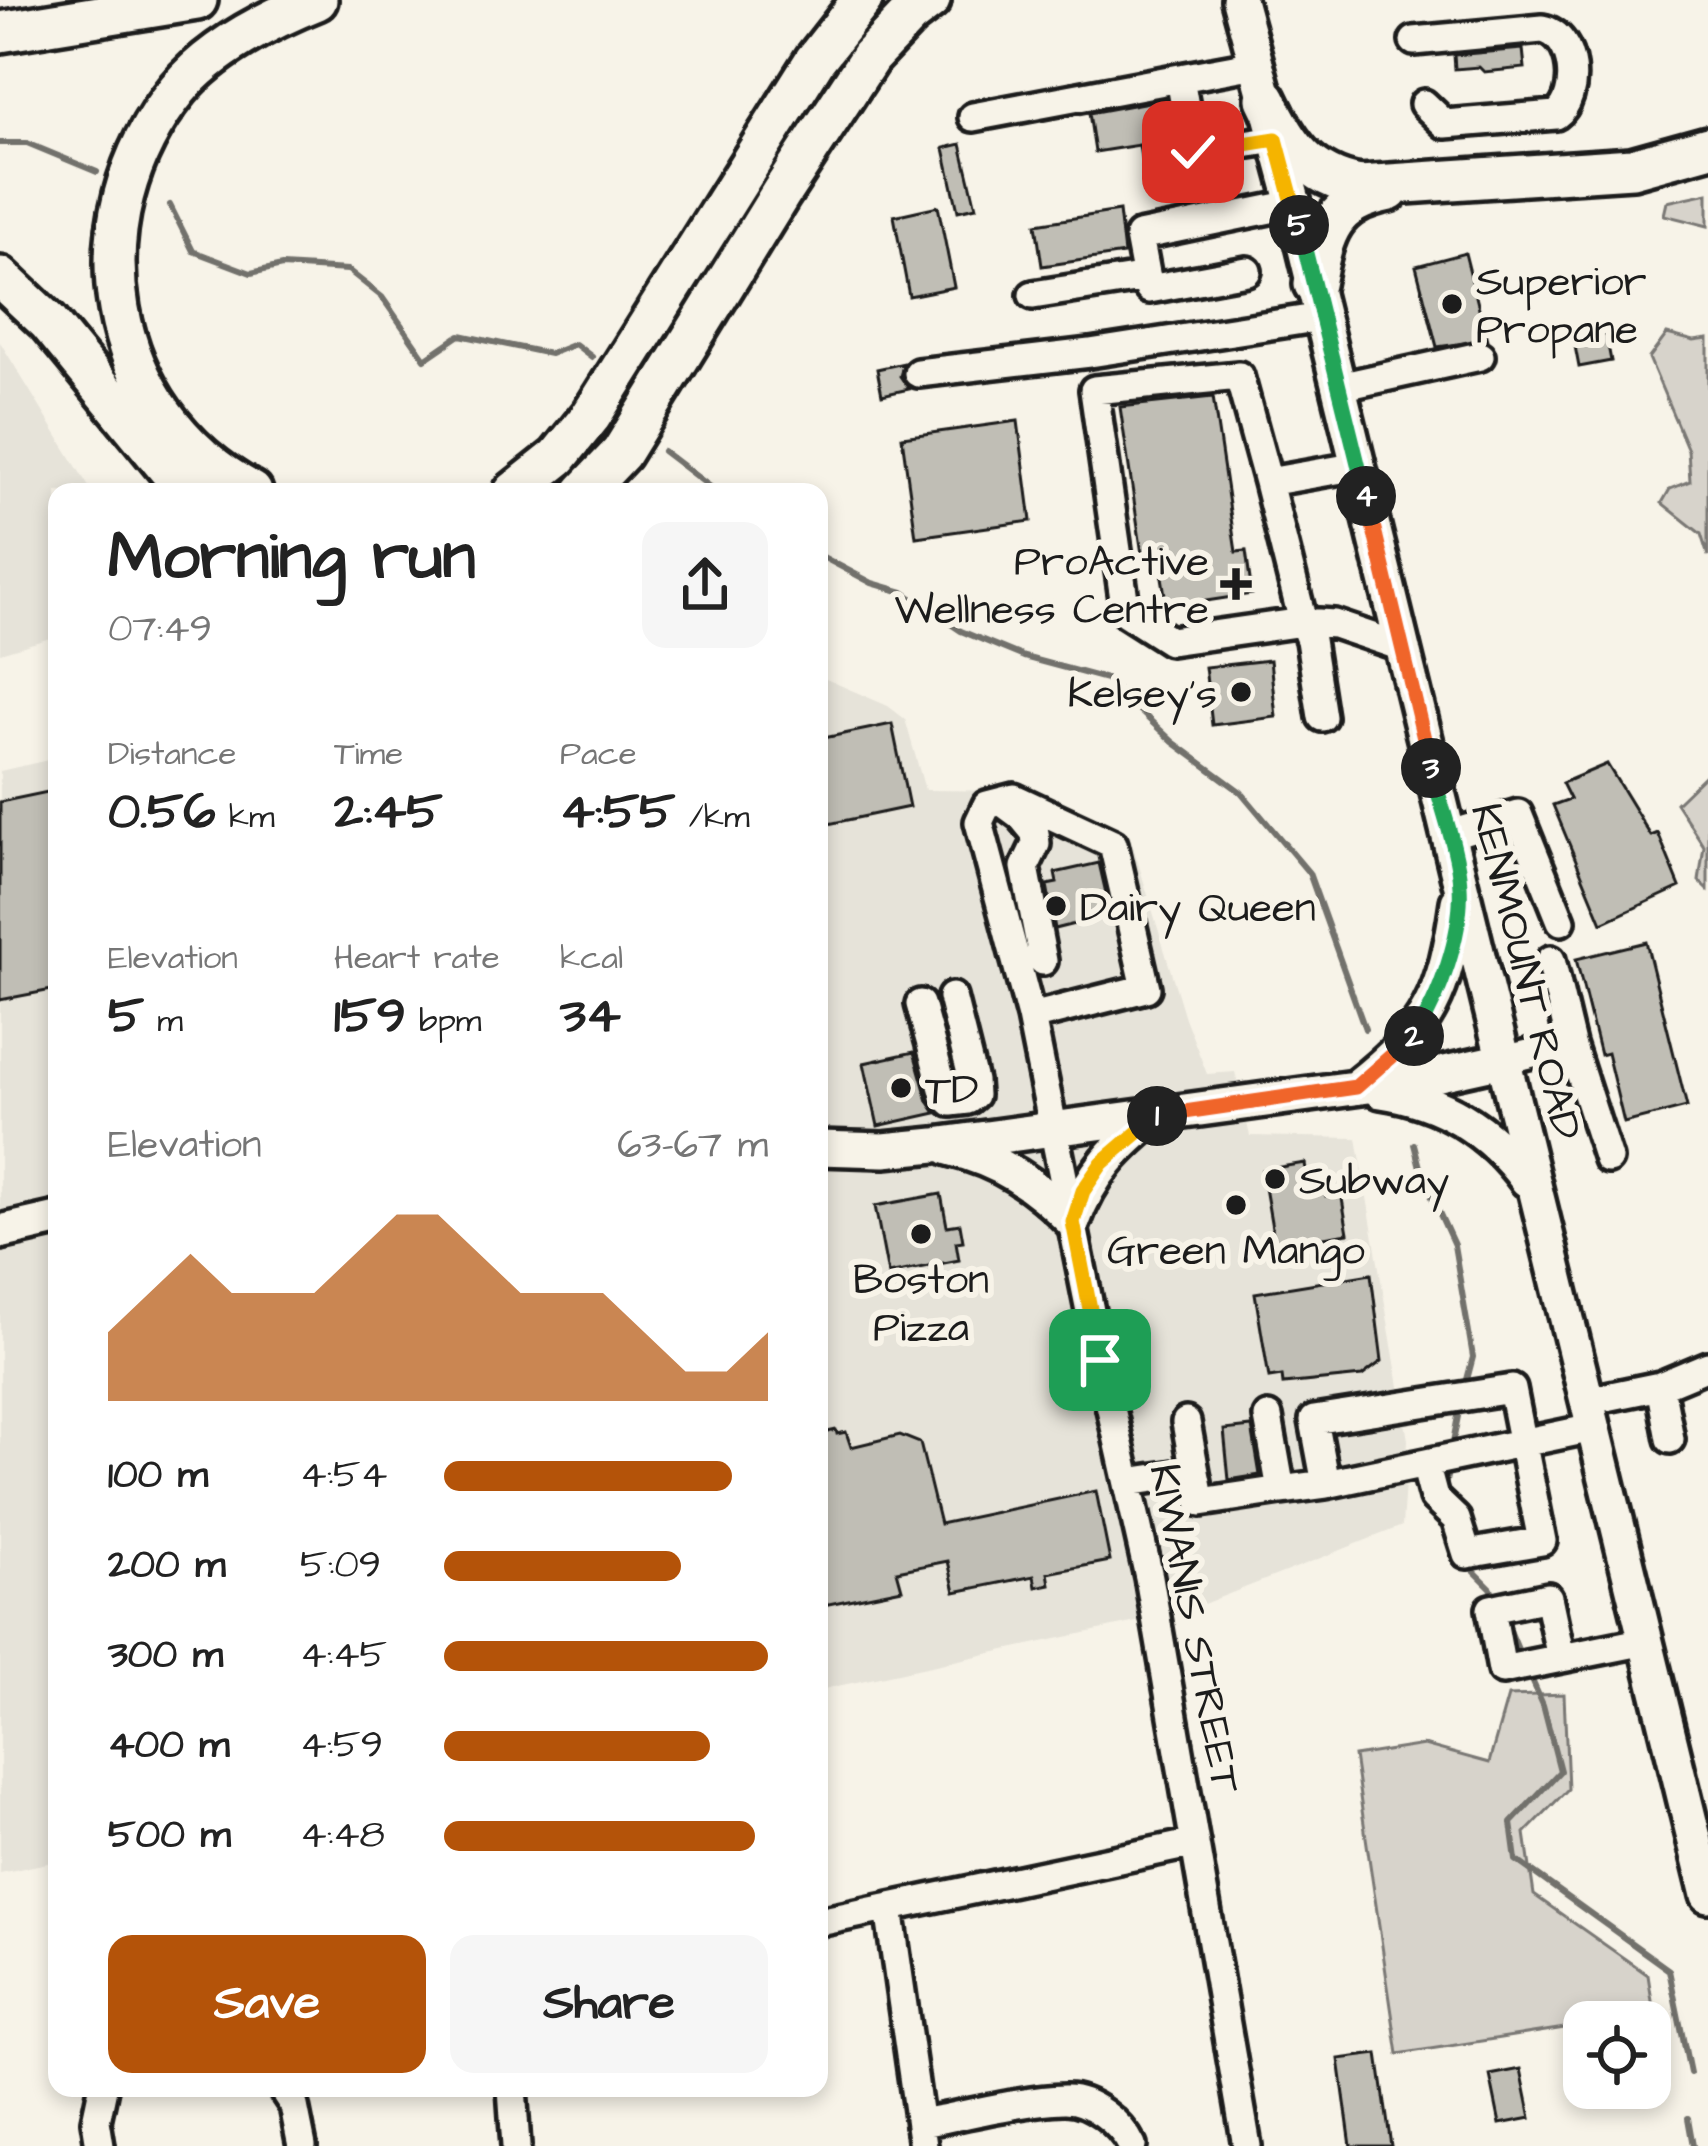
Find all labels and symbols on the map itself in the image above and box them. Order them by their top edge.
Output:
pin [1142,101,1244,203]
pin: 5 [1269,195,1329,255]
place label: Superior Propane [1476,254,1647,360]
marker: Superior Propane [1439,291,1465,317]
pin: 4 [1336,466,1396,526]
place label: ProActive Wellness Centre [895,534,1209,640]
marker: ProActive Wellness Centre [1220,568,1252,600]
place label: Kelsey's [1067,666,1217,725]
marker: Kelsey's [1228,679,1254,705]
pin: 3 [1401,738,1461,798]
street label: KENMOUNT ROAD [1455,798,1595,1146]
place label: Dairy Queen [1080,880,1316,939]
marker: Dairy Queen [1043,893,1069,919]
pin: 2 [1384,1006,1444,1066]
place label: TD [925,1062,978,1120]
marker: TD [888,1075,914,1101]
pin: 1 [1127,1086,1187,1146]
place label: Subway [1299,1153,1449,1212]
marker: Subway [1262,1166,1288,1192]
marker: Green Mango [1223,1192,1249,1218]
marker: Boston Pizza [908,1221,934,1247]
place label: Green Mango [1107,1223,1365,1281]
place label: Boston Pizza [853,1252,989,1358]
pin [1049,1309,1151,1411]
street label: KIWANIS STREET [1134,1459,1255,1799]

